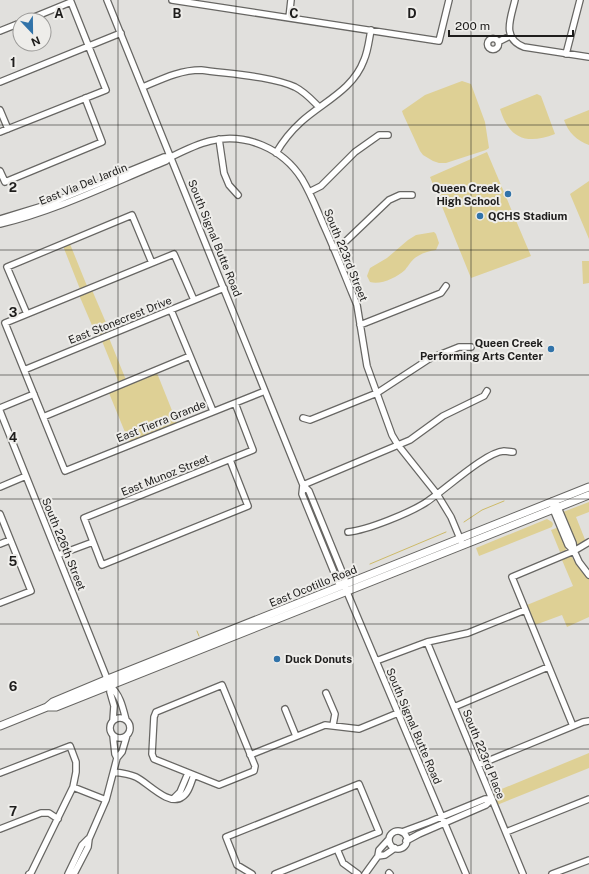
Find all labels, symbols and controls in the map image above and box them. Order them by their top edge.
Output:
text: A [54,6,64,21]
text: B [173,6,182,21]
text: C [289,6,299,21]
text: D [407,6,417,21]
north arrow [12,12,52,52]
scale bar [449,12,573,38]
text: 200 m [455,19,490,33]
text: N [30,34,42,48]
text: 1 [10,55,16,70]
street label: East Via Del Jardin [37,161,129,207]
street label: South Signal Butte Road [186,178,244,298]
text: 2 [9,180,17,195]
place label: Queen Creek High School [432,182,501,207]
marker: Queen Creek High School [503,189,513,199]
street label: South 223rd Street [322,207,370,303]
place label: QCHS Stadium [488,210,567,222]
marker: QCHS Stadium [475,211,485,221]
street label: East Stonecrest Drive [67,294,173,346]
text: 3 [9,305,18,320]
place label: Queen Creek Performing Arts Center [420,337,544,362]
marker: Queen Creek Performing Arts Center [546,344,556,354]
street label: East Tierra Grande [115,398,207,444]
text: 4 [9,430,18,445]
street label: East Munoz Street [119,452,211,498]
street label: South 226th Street [40,496,88,592]
text: 5 [9,554,18,569]
street label: East Ocotillo Road [268,563,358,609]
place label: Duck Donuts [285,653,352,665]
marker: Duck Donuts [272,654,282,664]
street label: South Signal Butte Road [384,666,444,786]
text: 6 [9,679,18,694]
street label: South 223rd Place [461,708,507,800]
text: 7 [9,804,17,819]

